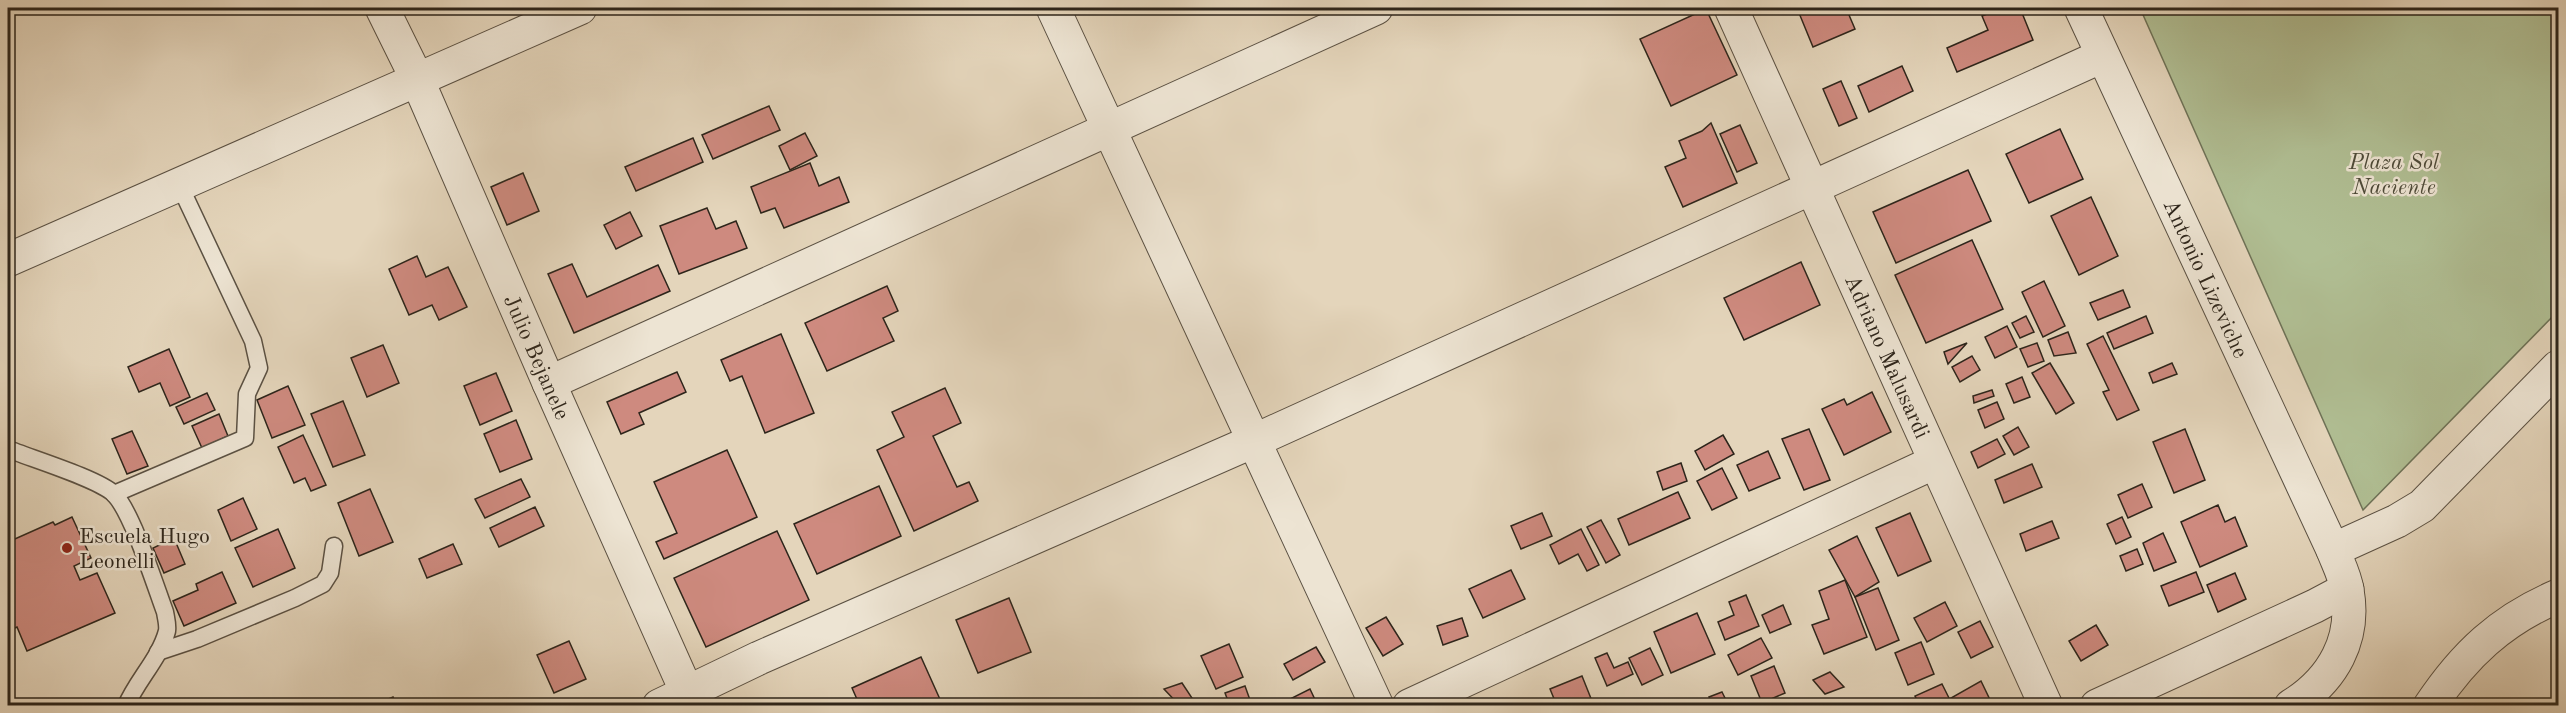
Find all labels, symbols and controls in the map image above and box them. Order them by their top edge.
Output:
park label: Plaza Sol Naciente [2348,152,2440,199]
street label: Antonio Lizeviche [2159,196,2251,362]
street label: Adriano Malusardi [1840,272,1933,442]
street label: Julio Bejanele [499,292,573,423]
place label: Escuela Hugo Leonelli [79,526,210,573]
marker: Escuela Hugo Leonelli [60,541,74,555]

